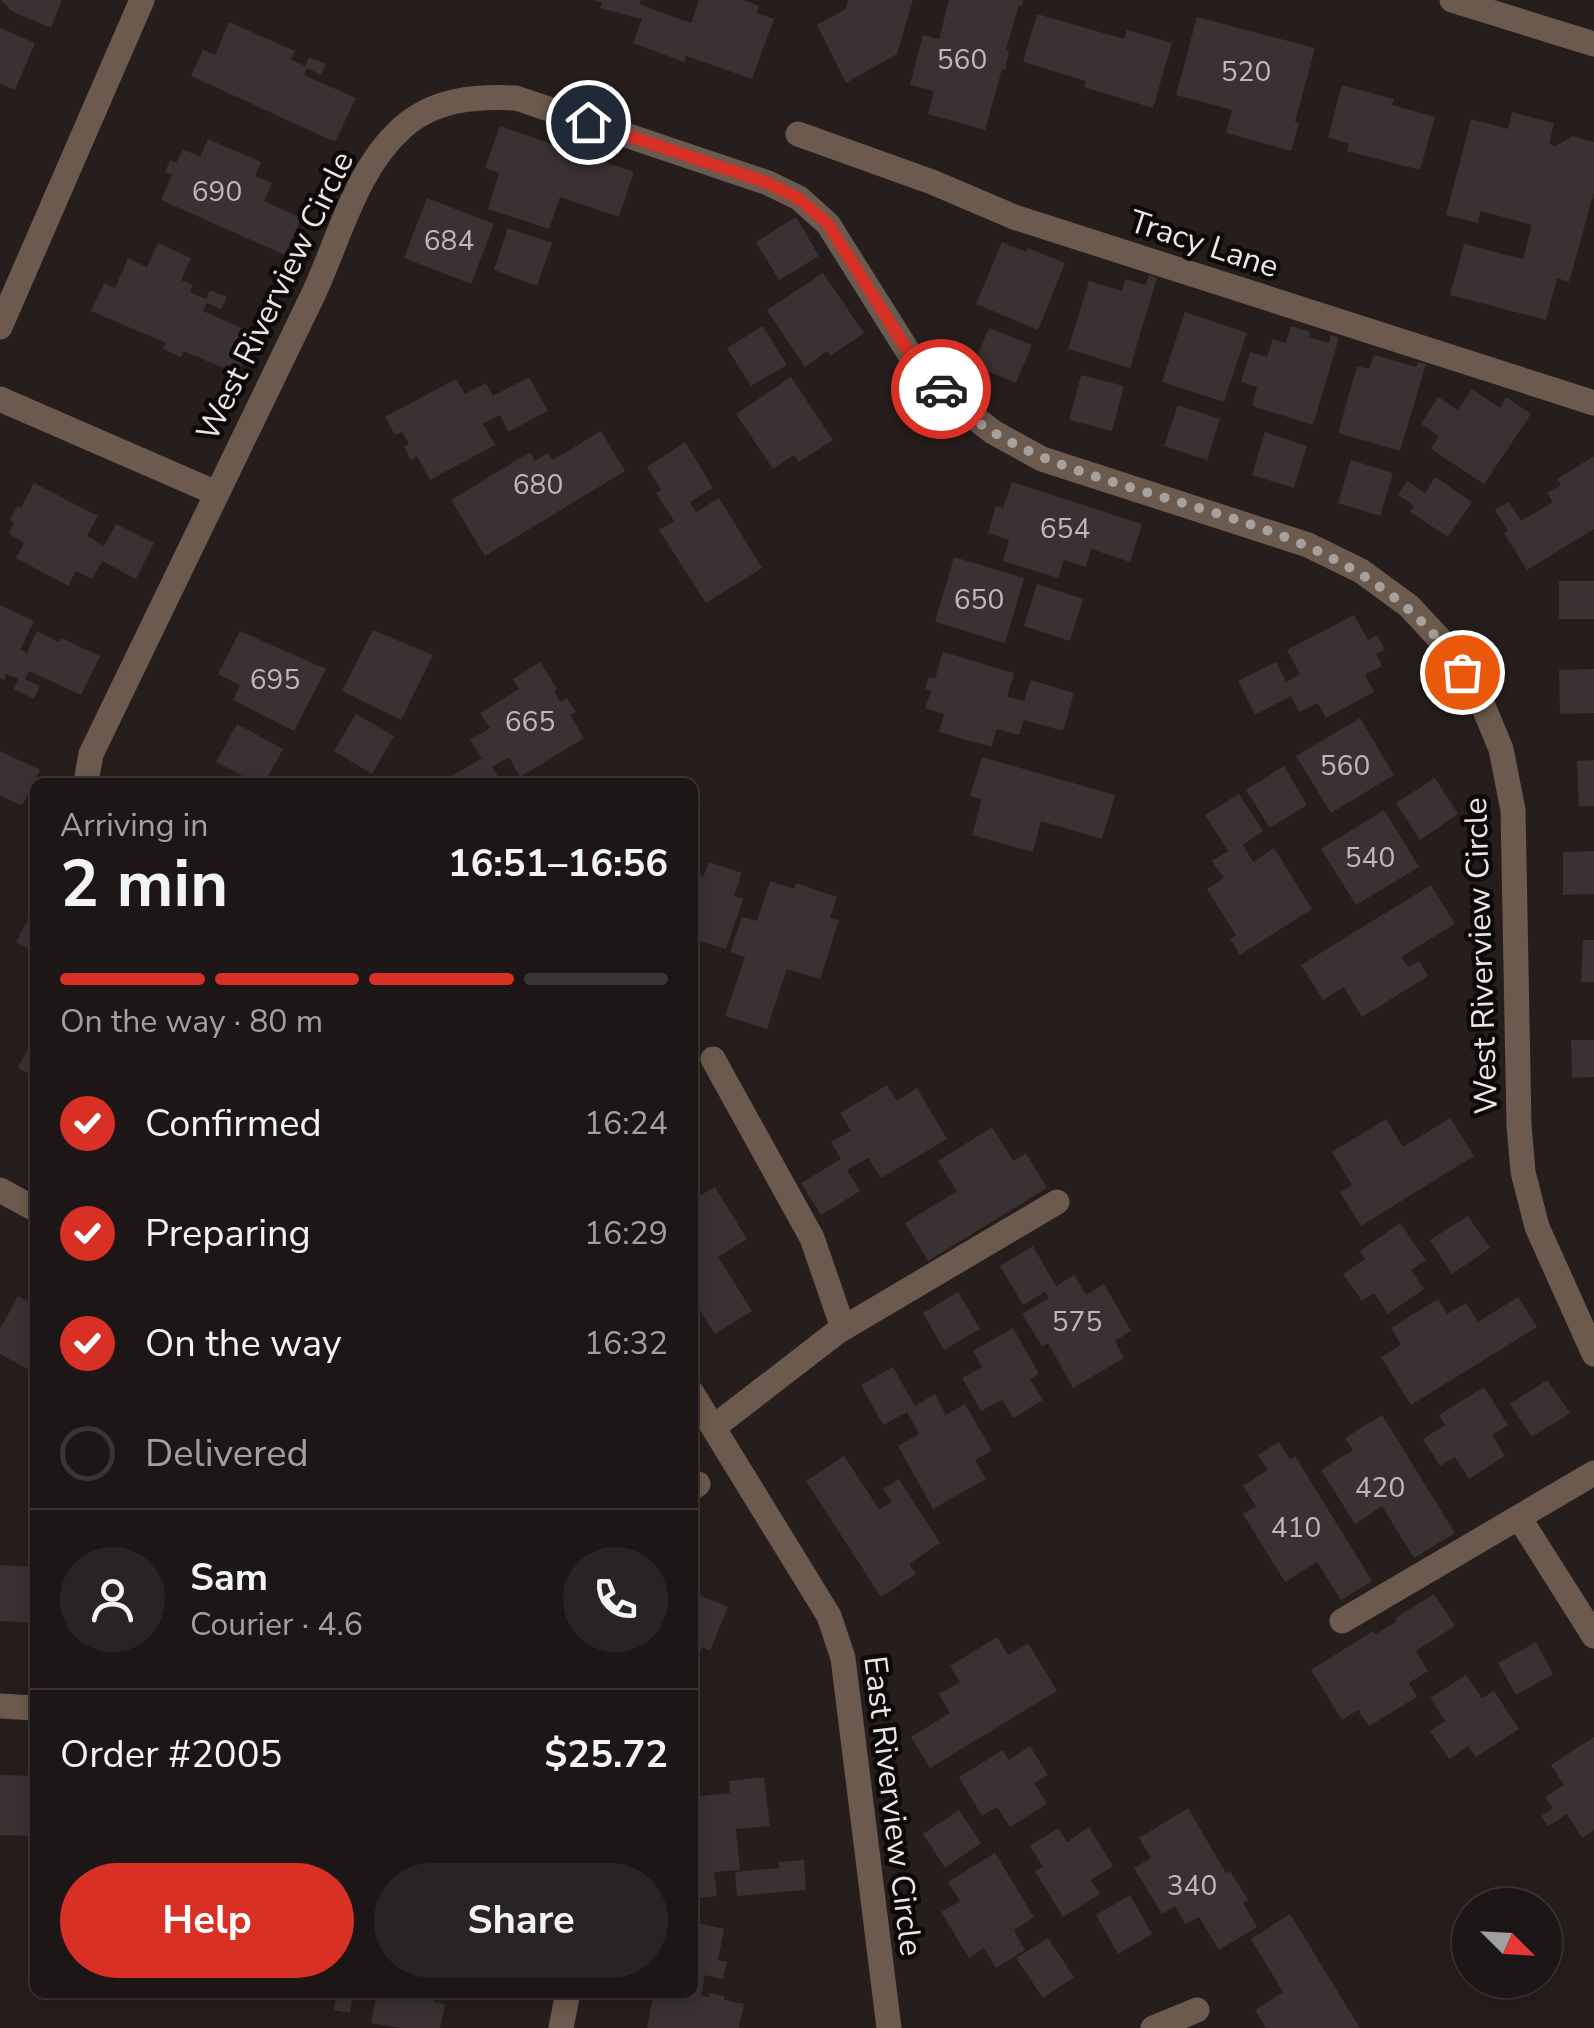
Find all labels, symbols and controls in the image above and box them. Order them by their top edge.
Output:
house number: 560 [937,41,987,79]
house number: 520 [1221,53,1271,91]
pin [546,80,631,165]
icon: home [561,95,616,150]
street label: West Riverview Circle [186,144,364,448]
house number: 690 [192,173,242,211]
street label: Tracy Lane [1124,200,1284,288]
house number: 684 [424,222,474,260]
courier [891,339,991,439]
icon: car [914,362,969,417]
house number: 680 [513,466,563,504]
house number: 654 [1040,510,1090,548]
house number: 650 [954,581,1004,619]
pin [1420,630,1505,715]
icon: bag [1435,645,1490,700]
house number: 695 [250,661,300,699]
house number: 665 [505,703,555,741]
house number: 560 [1320,747,1370,785]
street label: West Riverview Circle [1454,797,1508,1115]
text: Arriving in [60,804,208,847]
text: 16:51–16:56 [448,838,668,889]
house number: 540 [1345,839,1395,877]
text: 2 min [60,840,228,929]
text: On the way · 80 m [60,1000,323,1043]
icon: check [60,1096,115,1151]
text: Confirmed [145,1098,322,1149]
text: 16:24 [584,1102,668,1145]
icon: check [60,1206,115,1261]
text: Preparing [145,1208,311,1259]
text: 16:29 [584,1212,668,1255]
house number: 575 [1052,1303,1102,1341]
icon: check [60,1316,115,1371]
text: On the way [145,1318,341,1369]
text: 16:32 [584,1322,668,1365]
text: Delivered [145,1428,309,1479]
house number: 420 [1355,1469,1405,1507]
house number: 410 [1271,1509,1321,1547]
button: person [60,1547,165,1652]
button: phone [563,1547,668,1652]
text: Sam [190,1552,268,1603]
text: Courier · 4.6 [190,1603,363,1646]
street label: East Riverview Circle [853,1654,933,1958]
text: Order #2005 [60,1729,282,1780]
text: $25.72 [545,1729,668,1780]
button: Help [60,1863,354,1978]
button: Share [374,1863,668,1978]
house number: 340 [1167,1867,1217,1905]
north arrow [1452,1888,1562,1998]
map controls [1452,1888,1562,1998]

